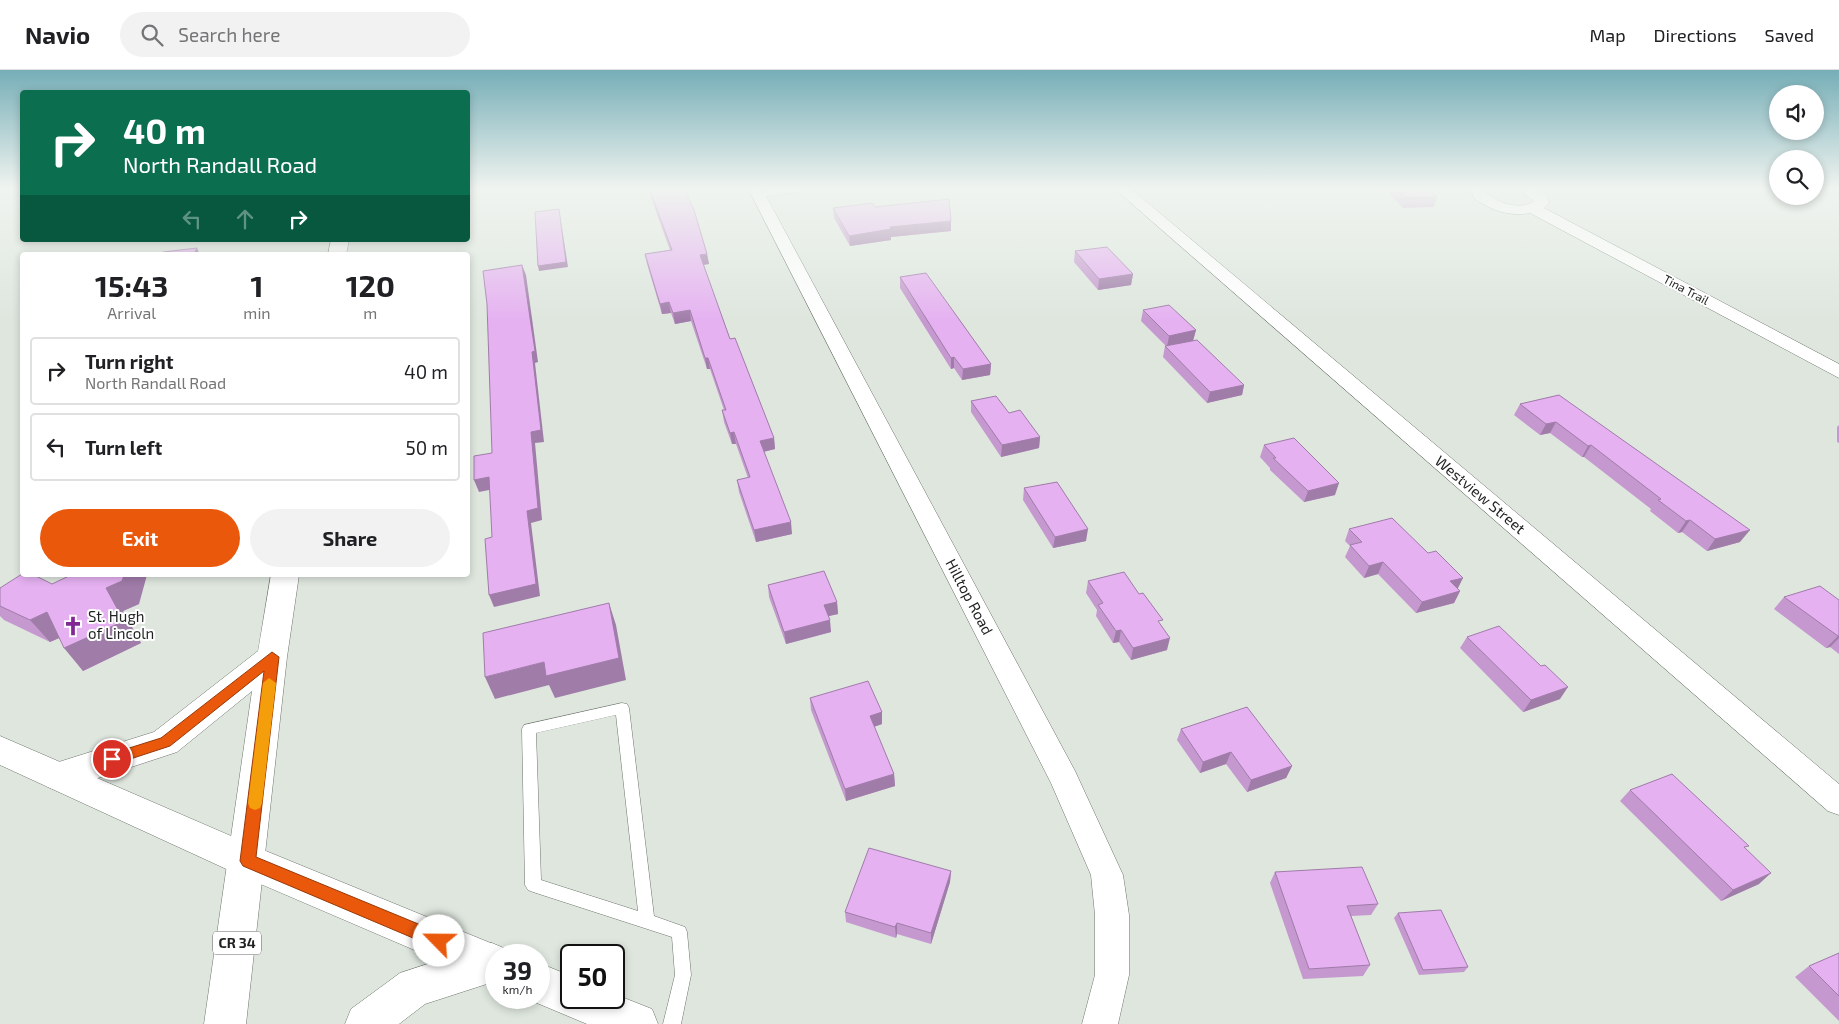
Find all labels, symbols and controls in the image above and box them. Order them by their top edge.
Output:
search box [120,12,470,57]
text: Navio [25,20,90,49]
icon: search [138,21,166,49]
text: Search here [178,23,280,46]
text: Map [1589,24,1626,46]
text: Directions [1654,24,1737,46]
text: Saved [1765,24,1814,46]
map controls [1769,85,1824,205]
button: sound [1769,85,1824,140]
text: 40 m [123,109,206,151]
icon: right [40,110,105,175]
button: search [1769,150,1824,205]
text: North Randall Road [123,151,317,177]
icon: left [178,205,206,233]
icon: ahead [231,205,259,233]
icon: right [284,205,312,233]
text: 15:43 [95,267,168,303]
text: 1 [251,267,263,303]
text: 120 [346,267,395,303]
street label: Tina Trail [1661,271,1712,307]
text: Arrival [107,303,156,322]
text: min [243,303,271,322]
text: m [363,303,377,322]
text: Turn right [85,350,173,373]
icon: right [42,357,70,385]
text: 40 m [404,360,448,383]
text: North Randall Road [85,373,226,392]
icon: left [42,433,70,461]
text: Turn left [85,436,162,459]
text: 50 m [405,436,448,459]
street label: Westview Street [1432,451,1530,537]
button: Exit [40,509,240,567]
button: Share [250,509,450,567]
street label: Hilltop Road [942,555,997,638]
place label: St. Hugh of Lincoln [88,607,154,642]
church icon: St. Hugh of Lincoln [62,615,84,637]
pin [91,738,133,780]
icon: arrive [98,745,126,773]
position arrow [412,914,464,966]
road number: CR 34 [213,931,261,954]
speed limit sign: 50 [560,944,625,1009]
text: 39 [503,955,532,985]
text: km/h [503,982,532,996]

